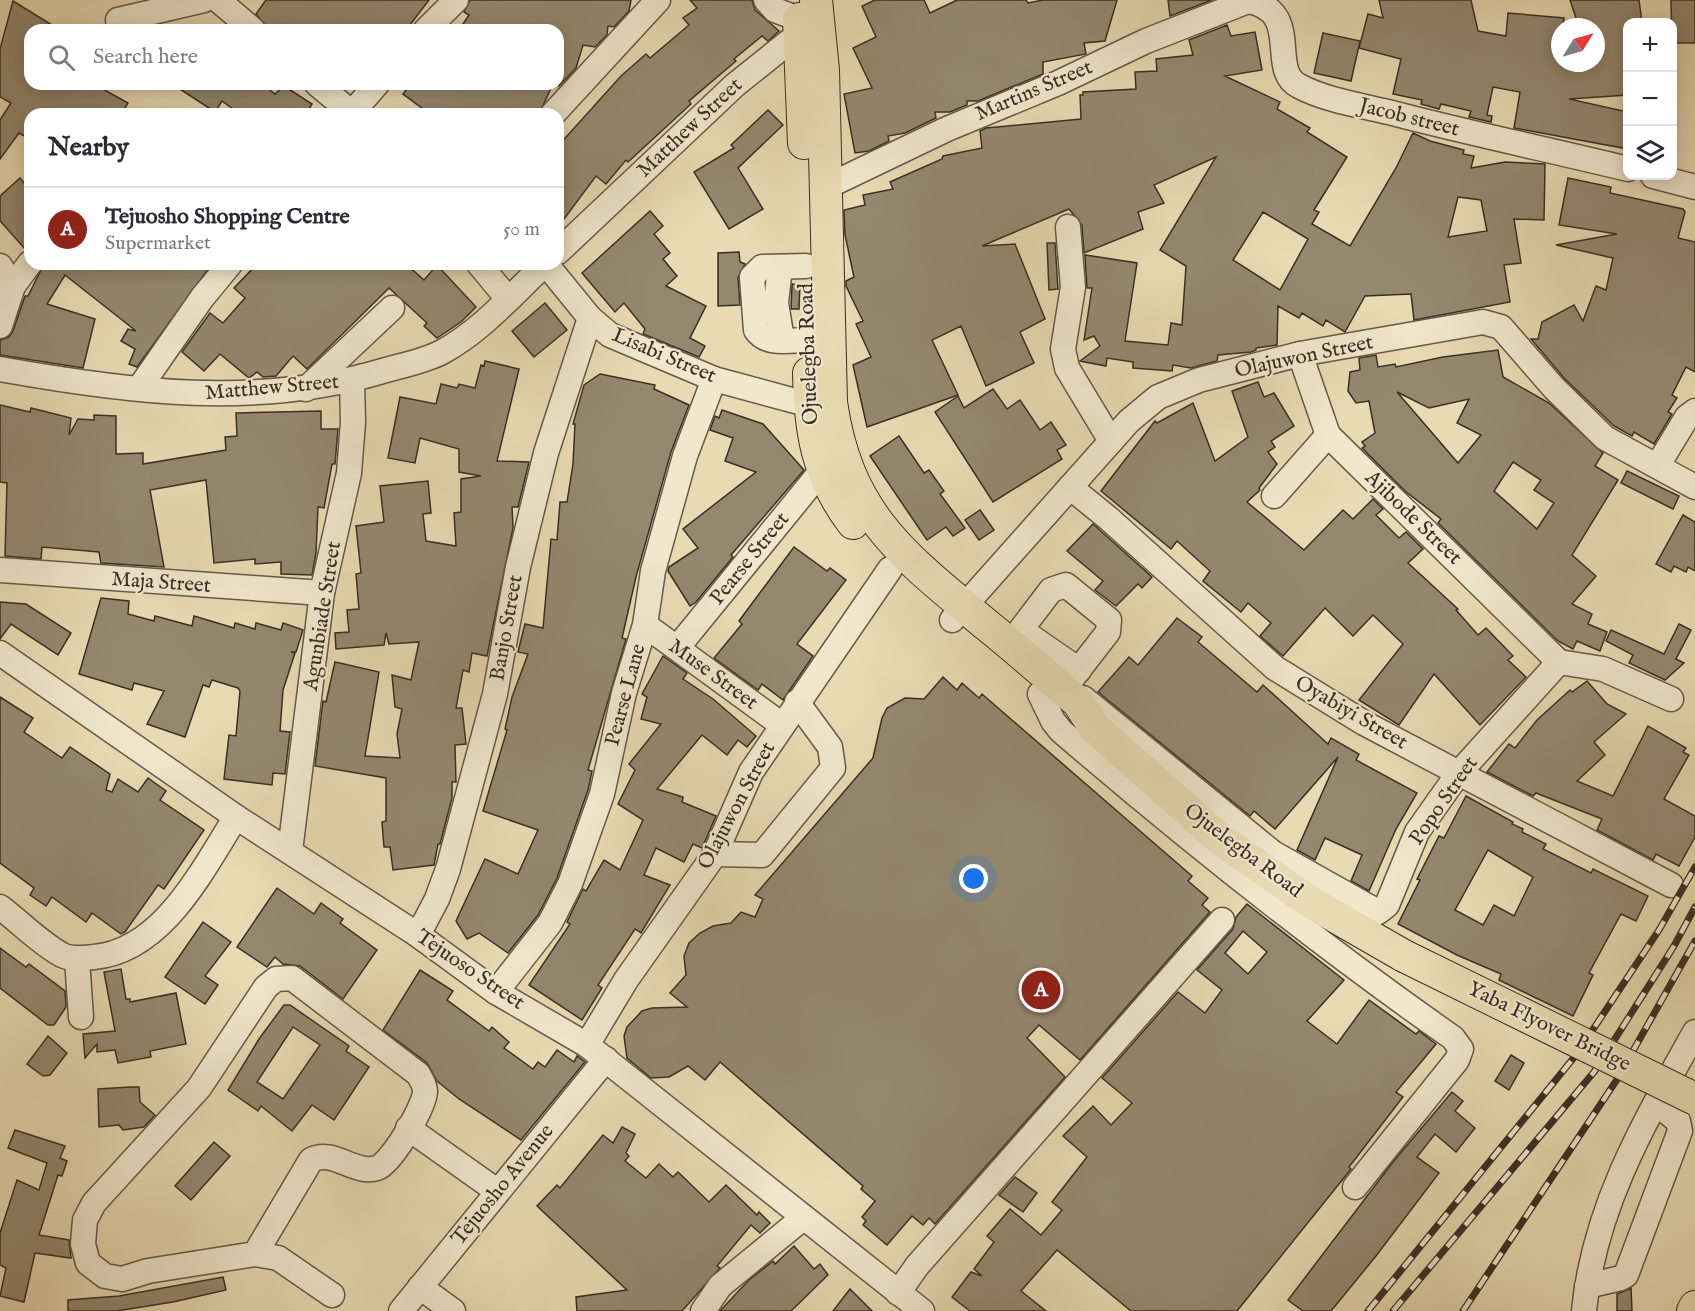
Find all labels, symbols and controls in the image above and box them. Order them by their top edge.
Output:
north arrow [1551,18,1605,72]
map controls [1623,18,1677,180]
button: + [1623,18,1677,72]
search box [24,24,564,90]
icon: search [45,41,78,74]
text: Search here [93,43,198,71]
street label: Martins Street [971,54,1097,128]
street label: Matthew Street [632,72,748,184]
button: − [1623,72,1677,126]
street label: Jacob street [1354,92,1462,143]
button: layers [1623,126,1677,180]
text: Nearby [48,131,129,164]
text: Tejuosho Shopping Centre [105,203,350,231]
text: A [61,217,74,242]
text: 50 m [503,217,540,242]
text: Supermarket [105,231,211,256]
street label: Ojuelegba Road [793,282,825,425]
street label: Lisabi Street [608,322,720,390]
street label: Olajuwon Street [1232,329,1376,385]
street label: Matthew Street [204,369,340,407]
street label: Ajibode Street [1358,464,1467,571]
street label: Pearse Street [704,507,796,611]
street label: Agunbiade Street [298,539,348,694]
street label: Maja Street [110,566,212,600]
street label: Banjo Street [484,573,530,683]
street label: Muse Street [663,633,763,717]
street label: Pearse Lane [599,641,653,749]
street label: Oyabiyi Street [1290,670,1412,756]
street label: Olajuwon Street [692,737,782,875]
street label: Popo Street [1404,751,1484,851]
street label: Ojuelegba Road [1178,798,1308,905]
your location [959,864,988,893]
street label: Tejuoso Street [410,924,530,1016]
pin: A [1022,968,1060,1012]
street label: Yaba Flyover Bridge [1463,976,1635,1078]
street label: Tejuosho Avenue [446,1118,561,1251]

